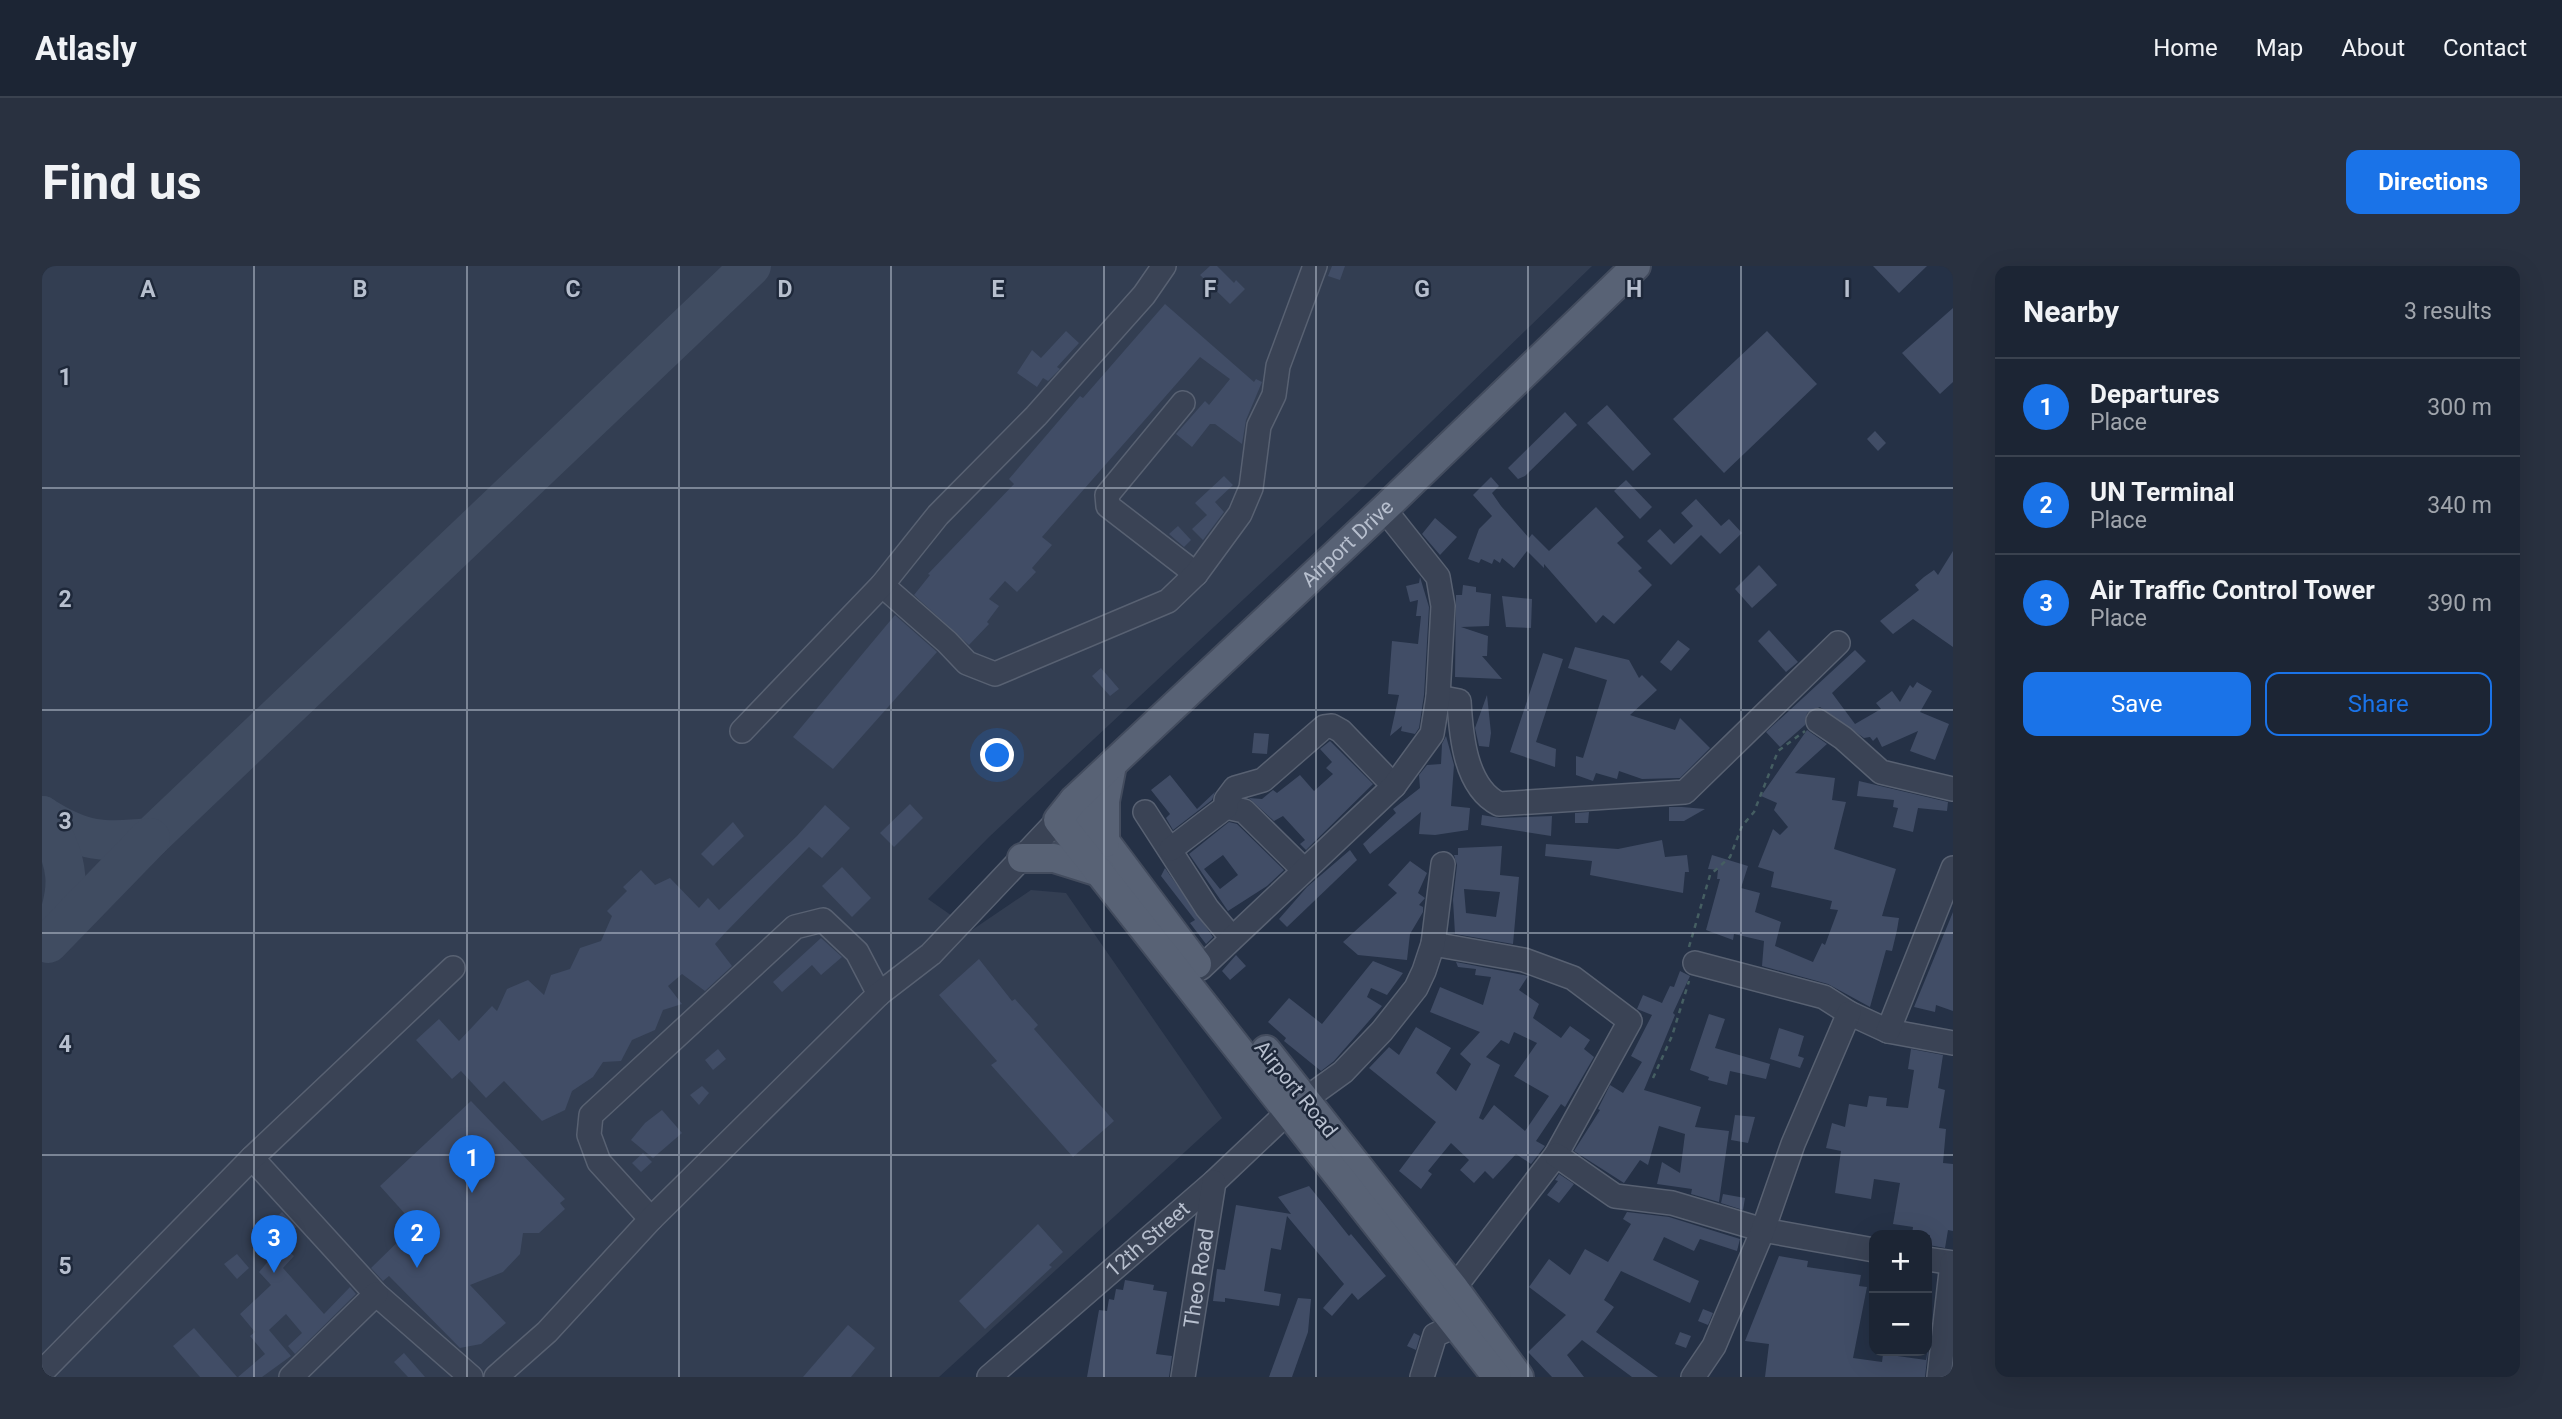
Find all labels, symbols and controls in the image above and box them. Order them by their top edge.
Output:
text: Atlasly [35,29,137,68]
text: Home [2153,34,2218,62]
text: Map [2256,34,2303,62]
text: About [2341,34,2405,62]
text: Contact [2443,34,2527,62]
button: Directions [2346,150,2520,214]
text: Find us [42,154,202,211]
text: A [140,276,156,303]
text: B [353,276,367,303]
text: C [565,276,581,303]
text: D [778,276,792,303]
text: E [992,276,1005,303]
text: F [1204,276,1217,303]
text: G [1414,276,1430,303]
text: H [1626,276,1642,303]
text: I [1844,276,1850,303]
text: Nearby [2023,294,2119,329]
text: 3 results [2404,298,2492,325]
text: 1 [58,364,72,391]
text: Departures [2090,379,2220,409]
text: 1 [2039,394,2053,421]
text: 300 m [2427,394,2492,421]
text: Place [2090,409,2147,436]
text: UN Terminal [2090,477,2235,507]
text: 2 [2039,492,2053,519]
text: 340 m [2427,492,2492,519]
street label: Airport Drive [1297,495,1398,592]
text: Place [2090,507,2147,534]
text: Air Traffic Control Tower [2090,575,2375,605]
text: 2 [58,586,72,613]
text: 3 [2039,590,2053,617]
text: 390 m [2427,590,2492,617]
text: Place [2090,605,2147,632]
button: Save [2023,672,2251,736]
button: Share [2265,672,2492,736]
your location [980,738,1014,772]
text: 3 [58,808,72,835]
text: 4 [58,1031,72,1058]
street label: Airport Road [1250,1036,1342,1142]
pin: 1 [449,1135,495,1193]
street label: 12th Street [1101,1197,1194,1282]
pin: 2 [394,1210,440,1268]
pin: 3 [251,1215,297,1273]
street label: Theo Road [1179,1227,1218,1330]
map controls [1869,1230,1932,1356]
button: + [1869,1230,1932,1293]
text: 5 [58,1253,72,1280]
button: − [1869,1293,1932,1356]

